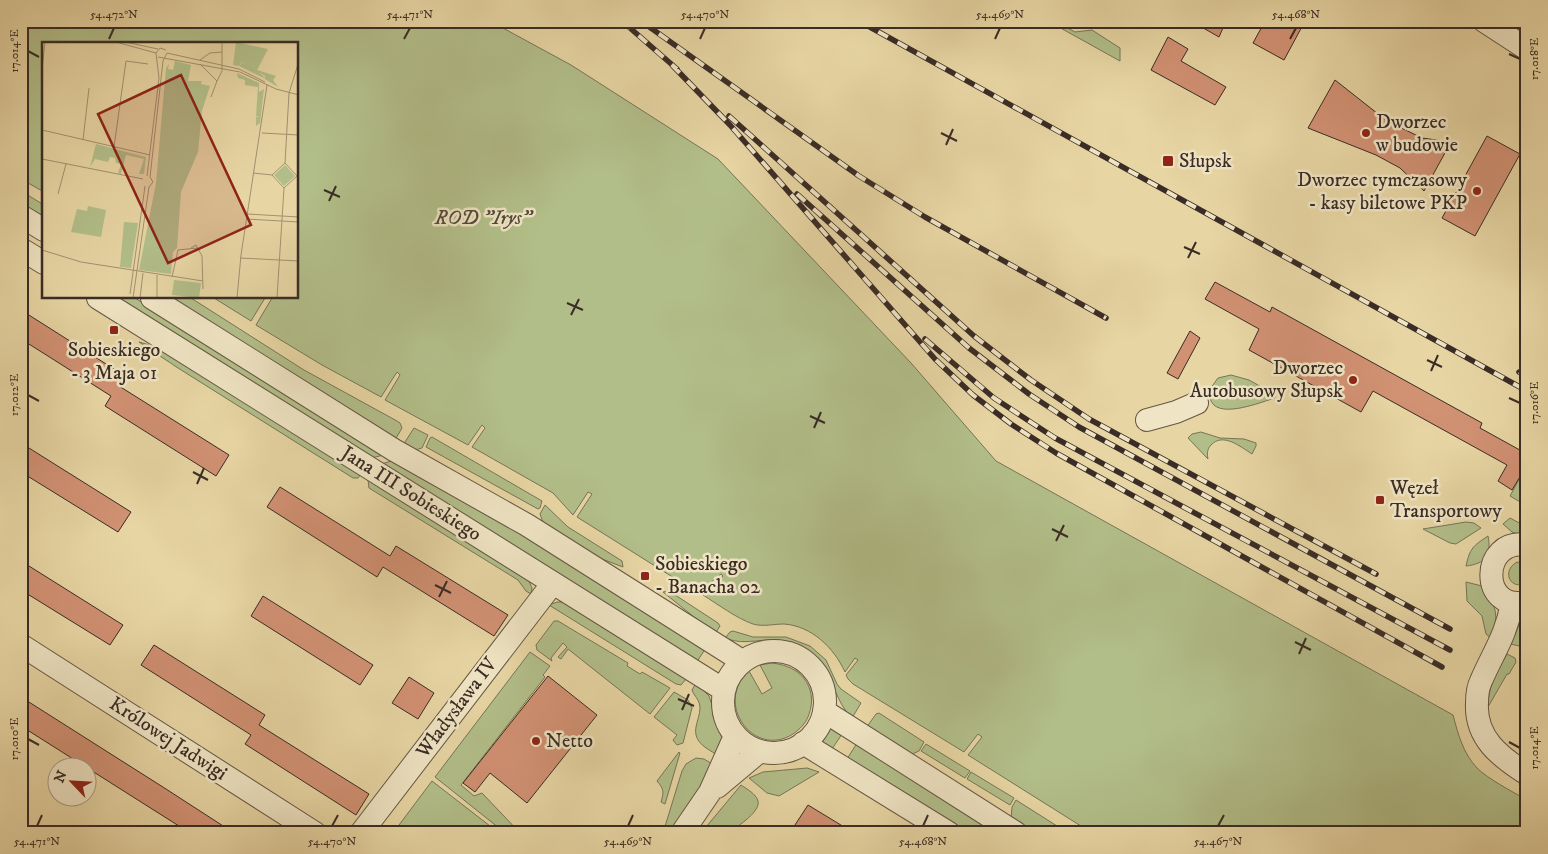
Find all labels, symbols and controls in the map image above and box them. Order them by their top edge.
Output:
text: 54.472°N [90,7,138,22]
text: 54.471°N [387,7,433,22]
text: 54.470°N [681,7,729,22]
text: 54.469°N [976,7,1024,22]
text: 54.468°N [1272,7,1320,22]
text: 17.014°E [7,29,22,73]
text: 17.018°E [1527,37,1542,80]
inset map [42,42,299,299]
place label: Dworzec w budowie [1375,110,1458,158]
marker: Dworzec w budowie [1360,127,1372,139]
place label: Słupsk [1179,149,1232,174]
marker: Słupsk [1161,154,1175,168]
place label: Dworzec tymczasowy - kasy biletowe PKP [1297,168,1467,216]
marker: Dworzec tymczasowy - kasy biletowe PKP [1471,185,1483,197]
park label: ROD "Irys" [434,206,534,231]
marker: Sobieskiego - 3 Maja 01 [108,324,120,336]
place label: Sobieskiego - 3 Maja 01 [68,338,160,386]
place label: Dworzec Autobusowy Słupsk [1190,356,1343,404]
text: 17.012°E [7,373,22,416]
marker: Dworzec Autobusowy Słupsk [1347,374,1359,386]
text: 17.016°E [1527,381,1542,424]
street label: Jana III Sobieskiego [334,440,486,547]
place label: Węzeł Transportowy [1389,476,1502,524]
marker: Węzeł Transportowy [1374,494,1386,506]
place label: Sobieskiego - Banacha 02 [655,552,760,600]
marker: Sobieskiego - Banacha 02 [639,570,651,582]
street label: Władysława IV [410,652,503,764]
street label: Królowej Jadwigi [104,692,232,786]
text: 17.010°E [7,717,22,761]
text: 17.014°E [1527,726,1542,770]
place label: Netto [546,729,593,754]
marker: Netto [530,735,542,747]
north arrow [48,756,98,806]
text: N [51,767,72,786]
text: 54.471°N [14,834,60,849]
text: 54.470°N [308,834,356,849]
text: 54.469°N [604,834,652,849]
text: 54.468°N [899,834,947,849]
text: 54.467°N [1194,834,1242,849]

